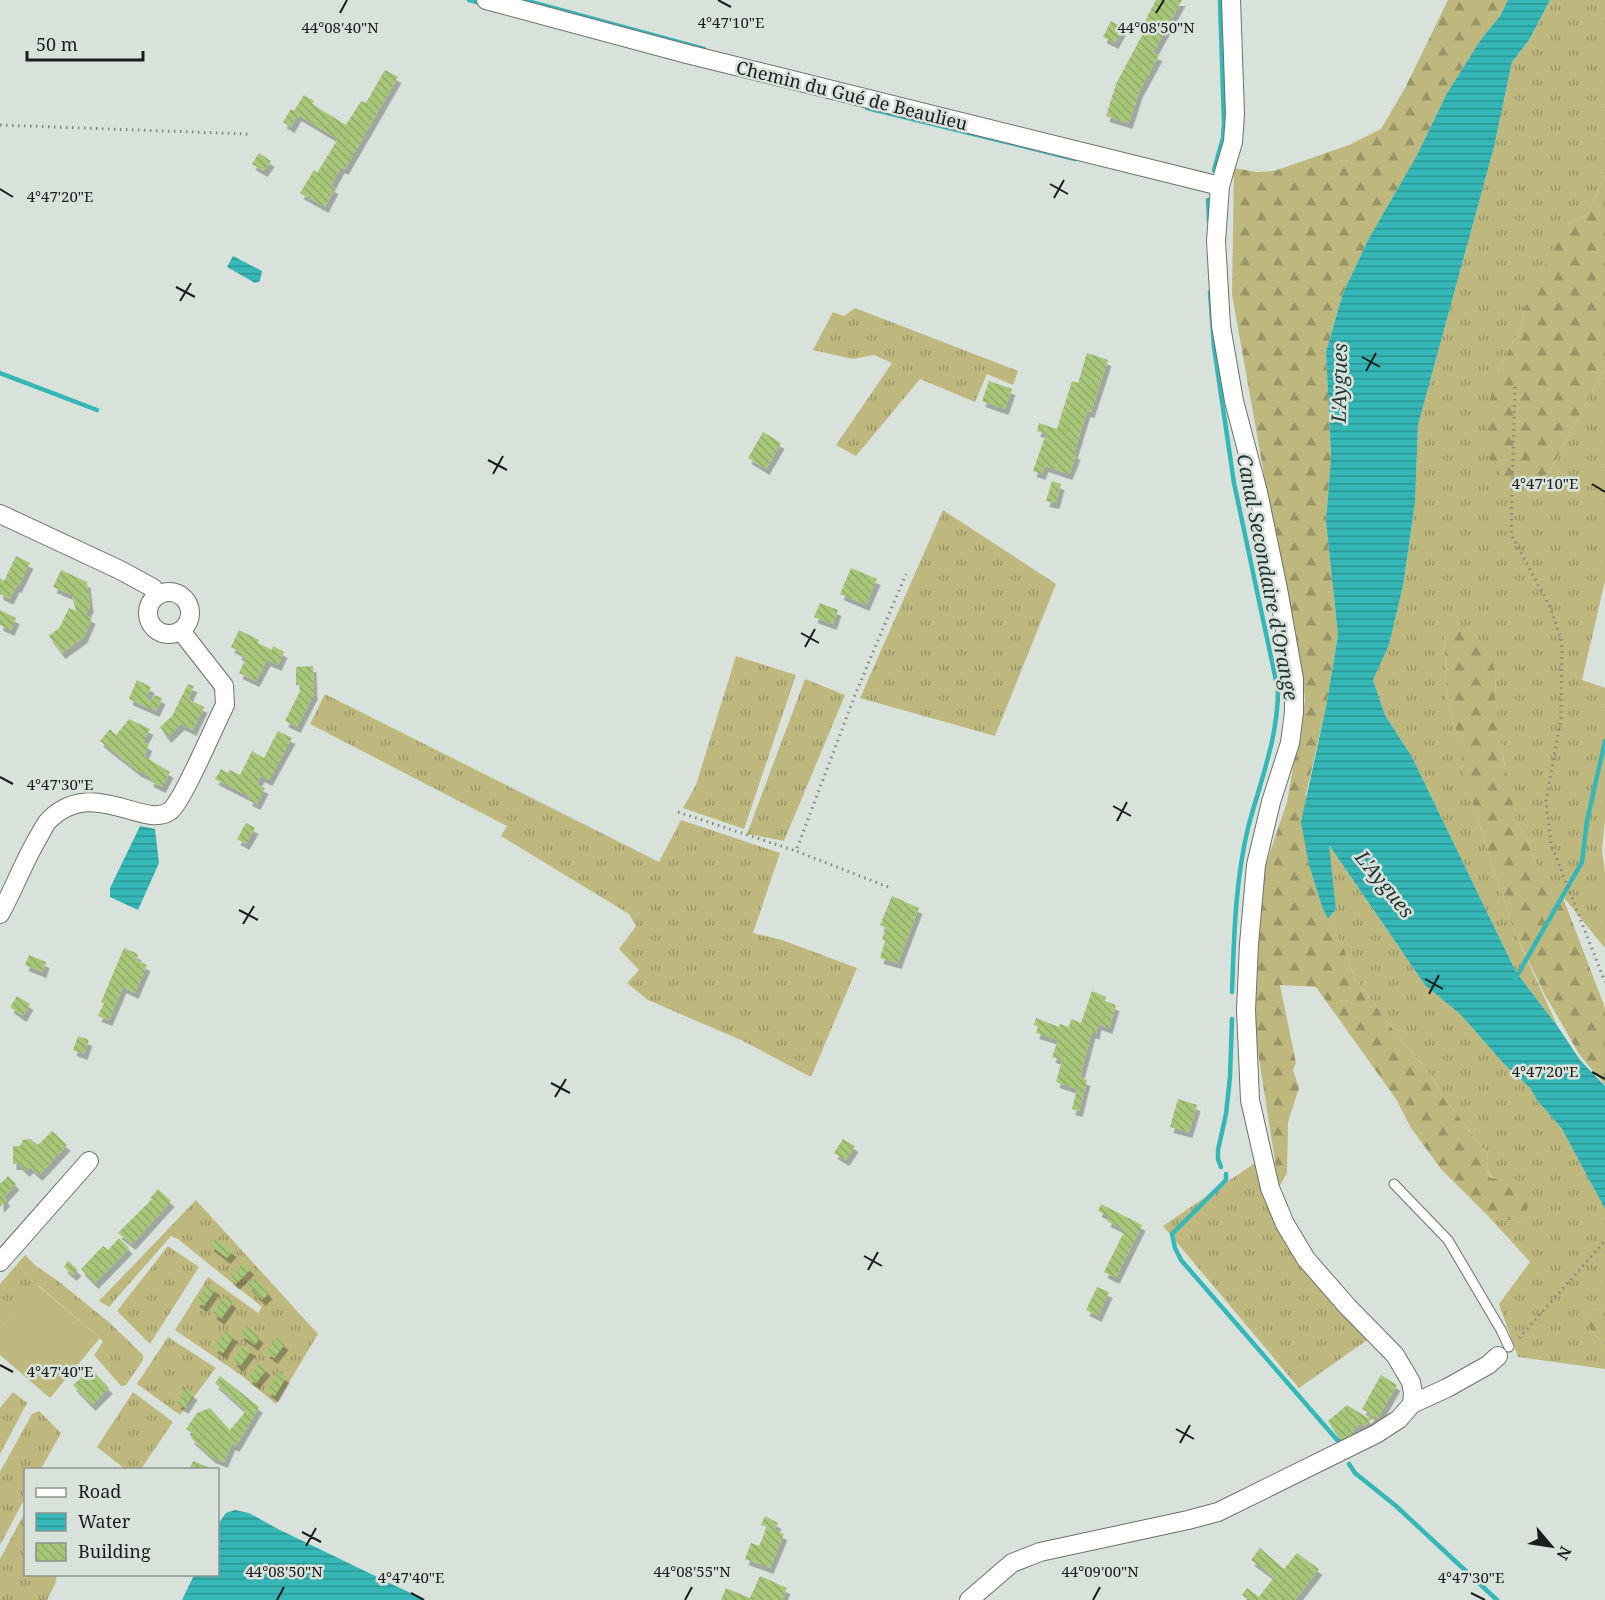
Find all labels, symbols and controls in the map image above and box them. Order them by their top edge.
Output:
text: 4°47'10"E [698,12,764,32]
text: 44°08'40"N [301,17,379,37]
text: 44°08'50"N [1117,17,1195,37]
scale bar [27,24,142,62]
text: 50 m [36,32,78,56]
street label: Chemin du Gué de Beaulieu [734,55,971,136]
text: 4°47'20"E [27,186,93,206]
water label: L'Aygues [1325,343,1353,424]
water label: Canal Secondaire d'Orange [1231,451,1305,703]
text: 4°47'10"E [1512,473,1578,493]
text: 4°47'30"E [27,774,93,794]
water label: L'Aygues [1349,844,1421,924]
text: 4°47'20"E [1512,1061,1578,1081]
text: 4°47'40"E [27,1361,93,1381]
legend [24,1468,219,1576]
text: Road [78,1479,121,1503]
text: Water [78,1509,131,1533]
north arrow [1521,1516,1581,1576]
text: Building [78,1539,151,1563]
text: N [1551,1542,1577,1564]
text: 44°08'50"N [245,1561,323,1581]
text: 44°08'55"N [653,1561,731,1581]
text: 44°09'00"N [1061,1561,1139,1581]
text: 4°47'40"E [378,1567,444,1587]
text: 4°47'30"E [1438,1567,1504,1587]

